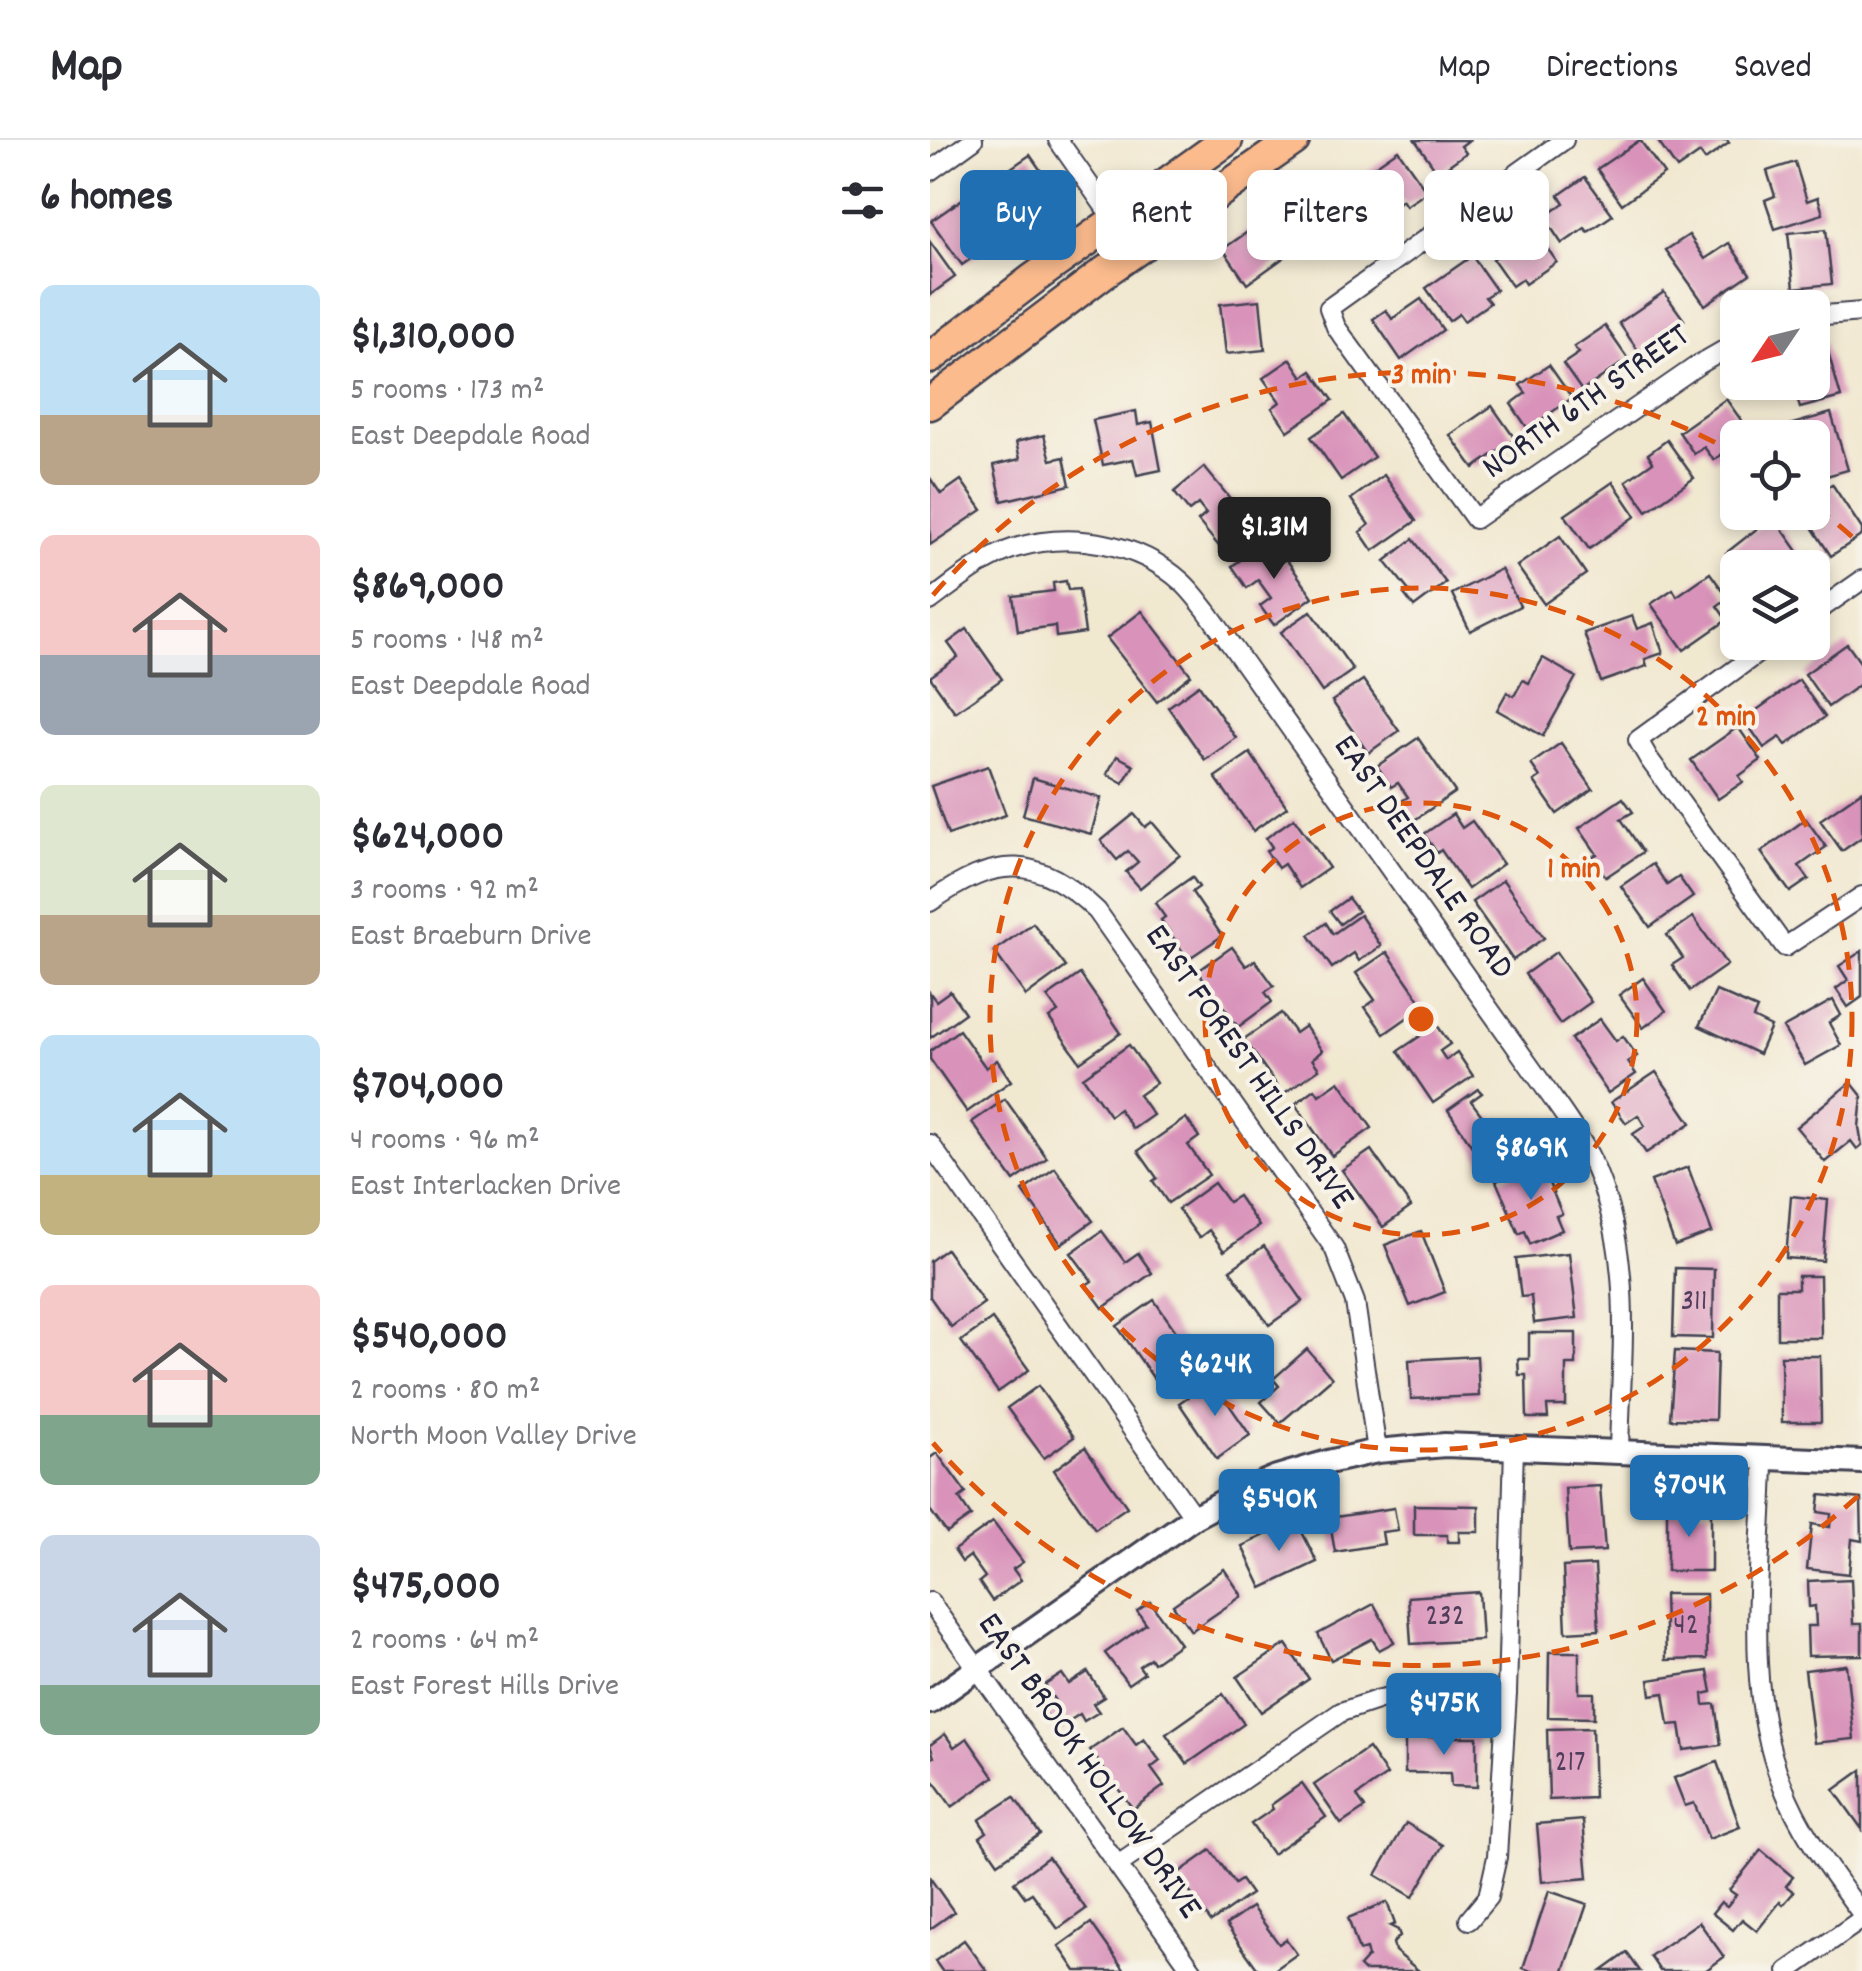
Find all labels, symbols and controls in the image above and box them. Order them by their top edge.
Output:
text: Map [50,35,123,104]
text: Map [1438,44,1491,94]
text: Directions [1546,44,1679,94]
text: Saved [1734,44,1812,94]
text: 6 homes [40,170,173,230]
chip: Buy [960,170,1076,260]
chip: Rent [1096,170,1227,260]
chip: Filters [1247,170,1404,260]
chip: New [1424,170,1549,260]
icon: filters [835,173,890,228]
north arrow [1720,290,1830,400]
map controls [1720,290,1830,660]
text: $1,310,000 [350,309,516,369]
street label: NORTH 6TH STREET [1473,313,1701,493]
icon: home [120,325,240,445]
text: 3 min [1391,356,1451,399]
text: 5 rooms · 173 m² [350,369,544,415]
text: East Deepdale Road [350,415,590,461]
button: locate [1720,420,1830,530]
pin: $1.31M [1193,497,1355,582]
text: $1.31M [1240,506,1308,552]
button: layers [1720,550,1830,660]
text: $869,000 [350,559,505,619]
icon: home [120,575,240,695]
text: 5 rooms · 148 m² [350,619,544,665]
text: East Deepdale Road [350,665,590,711]
text: 2 min [1696,698,1756,741]
street label: EAST DEEPDALE ROAD [1319,726,1525,990]
text: $624,000 [350,809,504,869]
icon: home [120,825,240,945]
text: 1 min [1547,850,1601,893]
text: 3 rooms · 92 m² [350,869,539,915]
text: East Braeburn Drive [350,915,592,961]
street label: EAST FOREST HILLS DRIVE [1131,915,1365,1221]
centre of rings [1403,1001,1439,1037]
text: $704,000 [350,1059,504,1119]
icon: home [120,1075,240,1195]
pin: $869K [1461,1118,1601,1203]
text: 4 rooms · 96 m² [350,1119,540,1165]
text: $869K [1494,1127,1568,1173]
text: East Interlacken Drive [350,1165,621,1211]
house number: 311 [1681,1282,1707,1325]
text: $540,000 [350,1309,508,1369]
icon: home [120,1325,240,1445]
pin: $624K [1145,1334,1285,1419]
text: $624K [1178,1343,1252,1389]
text: 2 rooms · 80 m² [350,1369,540,1415]
text: North Moon Valley Drive [350,1415,637,1461]
pin: $704K [1619,1455,1759,1540]
text: $704K [1652,1464,1726,1510]
pin: $540K [1209,1469,1349,1554]
text: $540K [1241,1478,1317,1524]
text: $475,000 [350,1559,501,1619]
icon: home [120,1575,240,1695]
house number: 232 [1425,1597,1465,1640]
street label: EAST BROOK HOLLOW DRIVE [963,1604,1213,1930]
house number: 42 [1673,1606,1699,1649]
text: 2 rooms · 64 m² [350,1619,539,1665]
text: East Forest Hills Drive [350,1665,619,1711]
pin: $475K [1374,1673,1514,1758]
text: $475K [1408,1682,1480,1728]
house number: 217 [1554,1743,1586,1786]

